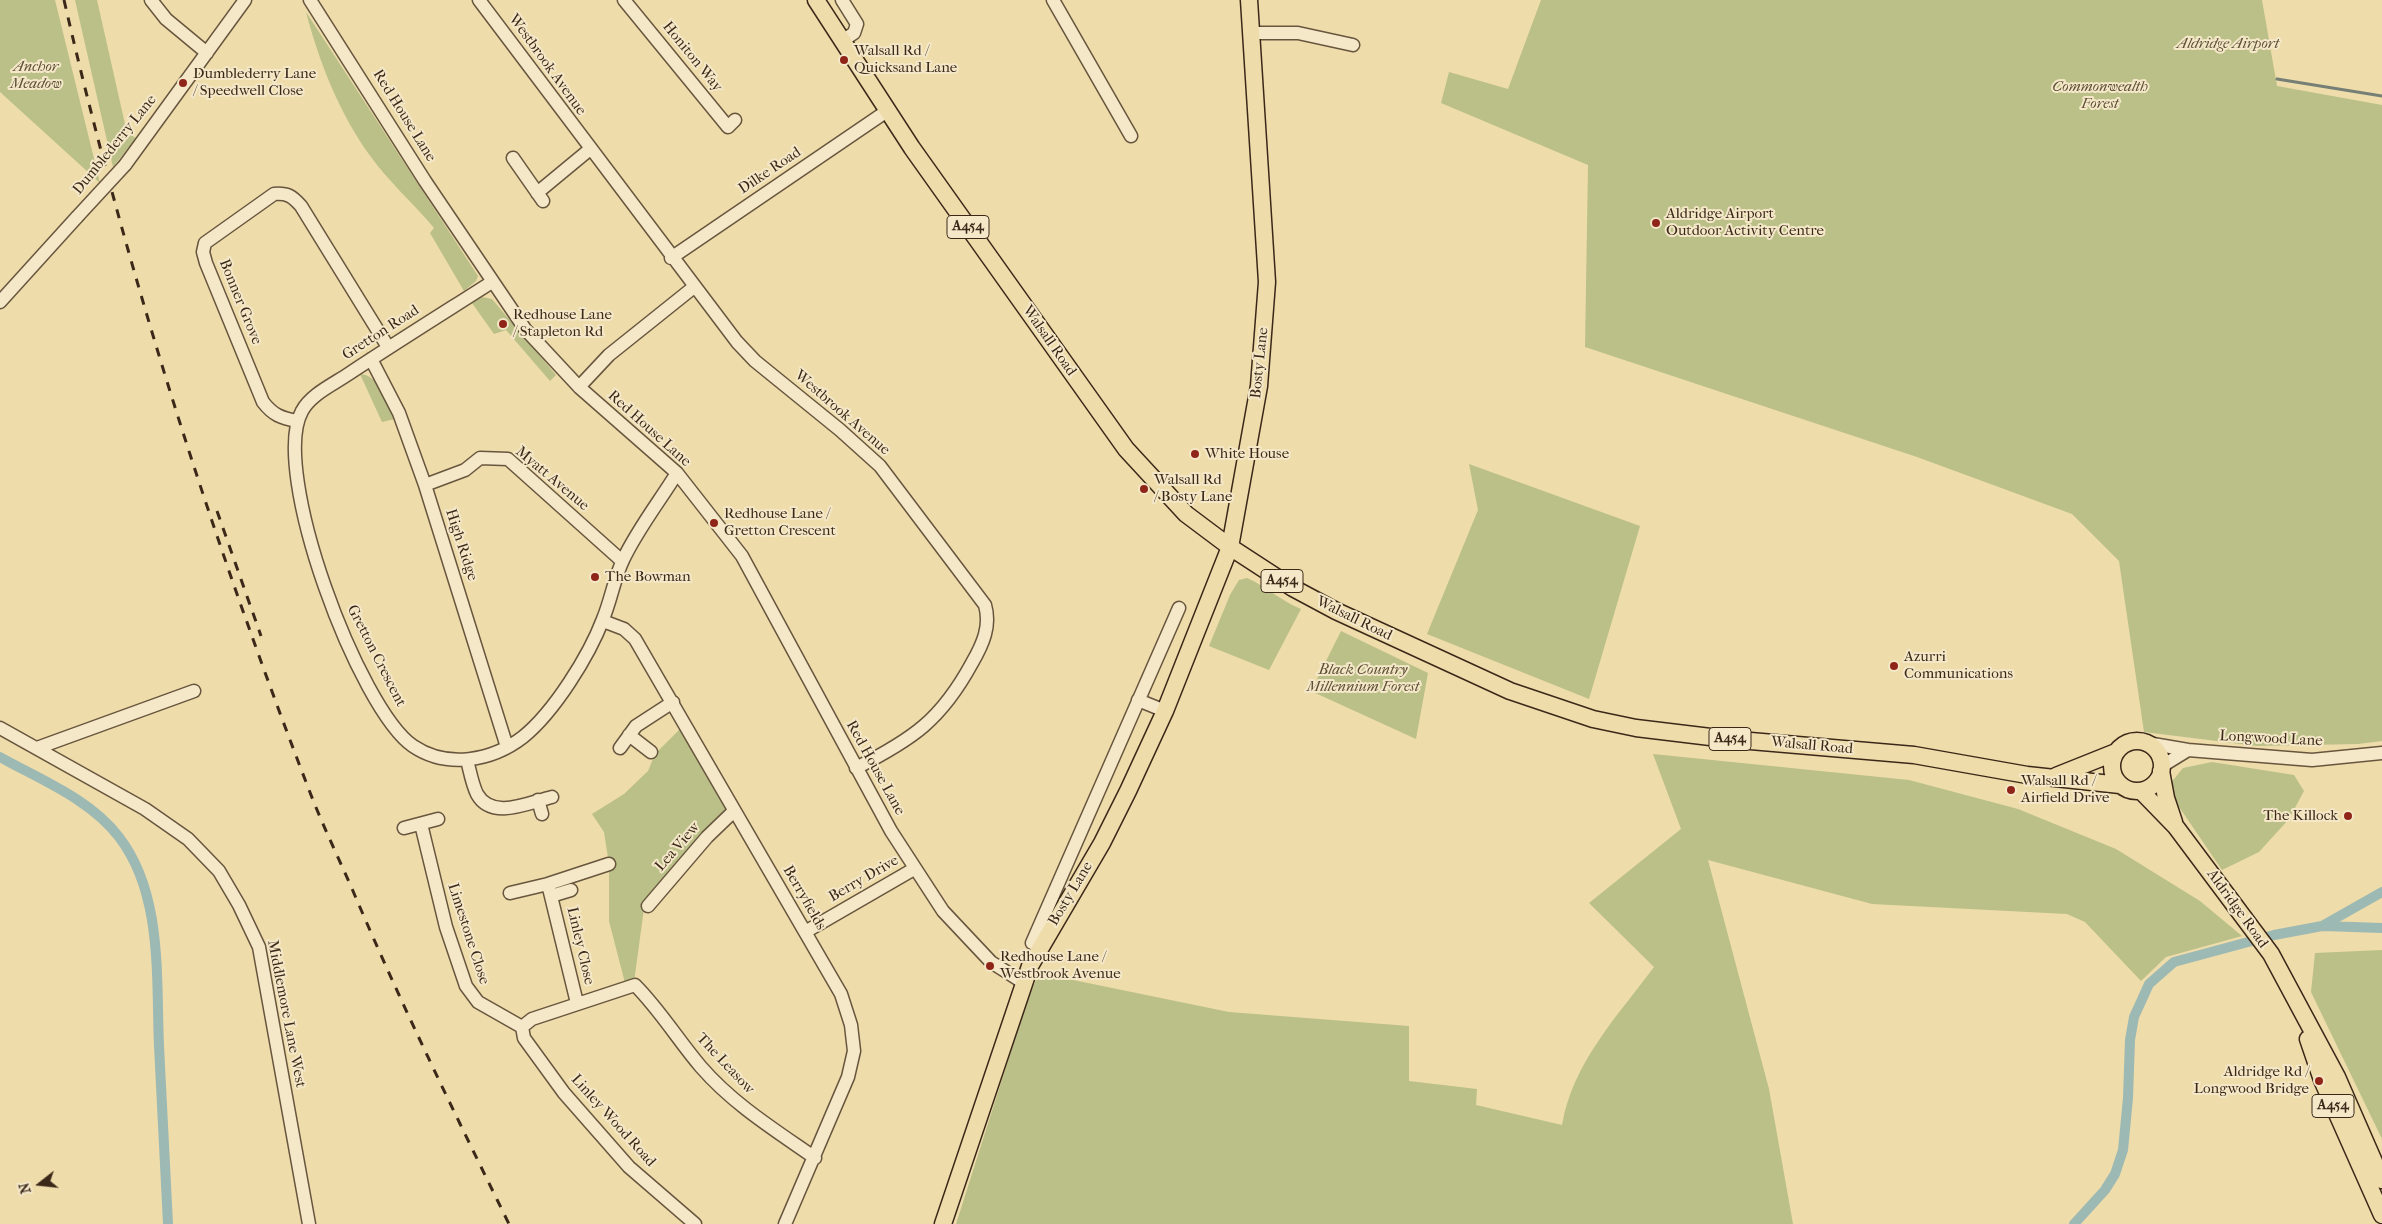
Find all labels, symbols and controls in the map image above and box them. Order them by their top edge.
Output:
street label: Westbrook Avenue [504,11,590,119]
street label: Honiton Way [658,18,726,96]
park label: Aldridge Airport [2177,35,2279,53]
place label: Walsall Rd / Quicksand Lane [854,42,957,77]
marker: Walsall Rd / Quicksand Lane [838,54,850,66]
park label: Anchor Meadow [10,58,62,93]
place label: Dumblederry Lane / Speedwell Close [193,65,316,100]
street label: Red House Lane [368,67,440,165]
marker: Dumblederry Lane / Speedwell Close [177,77,189,89]
park label: Commonwealth Forest [2052,78,2148,113]
street label: Dumblederry Lane [69,91,161,199]
street label: Dilke Road [735,144,805,198]
place label: Aldridge Airport Outdoor Activity Centre [1666,205,1824,240]
road number: A454 [947,216,989,238]
marker: Aldridge Airport Outdoor Activity Centre [1650,217,1662,229]
street label: Bonner Grove [215,257,265,347]
street label: Gretton Road [339,302,423,364]
street label: Walsall Road [1018,302,1080,380]
place label: Redhouse Lane / Stapleton Rd [513,306,612,341]
marker: Redhouse Lane / Stapleton Rd [497,318,509,330]
street label: Bosty Lane [1247,326,1273,400]
street label: Westbrook Avenue [791,367,893,459]
street label: Red House Lane [604,387,694,471]
street label: Myatt Avenue [512,443,592,515]
place label: White House [1205,445,1289,463]
marker: White House [1189,448,1201,460]
place label: Walsall Rd / Bosty Lane [1154,471,1232,506]
marker: Walsall Rd / Bosty Lane [1138,483,1150,495]
place label: Redhouse Lane / Gretton Crescent [724,505,836,540]
street label: High Ridge [441,507,481,583]
marker: Redhouse Lane / Gretton Crescent [708,517,720,529]
place label: The Bowman [605,568,691,586]
road number: A454 [1261,570,1303,592]
marker: The Bowman [589,571,601,583]
street label: Walsall Road [1313,593,1395,645]
street label: Gretton Crescent [343,602,409,710]
place label: Azurri Communications [1904,648,2013,683]
marker: Azurri Communications [1888,660,1900,672]
park label: Black Country Millennium Forest [1307,661,1419,696]
street label: Red House Lane [842,718,908,818]
street label: Longwood Lane [2219,727,2323,751]
road number: A454 [1709,728,1751,751]
street label: Walsall Road [1770,733,1854,759]
place label: Walsall Rd / Airfield Drive [2021,772,2109,807]
marker: Walsall Rd / Airfield Drive [2005,784,2017,796]
place label: The Killock [2263,807,2338,825]
marker: The Killock [2342,810,2354,822]
street label: Lea View [652,819,704,875]
street label: Berry Drive [826,852,902,906]
street label: Bosty Lane [1045,859,1097,929]
street label: Berryfields [778,863,830,933]
street label: Aldridge Road [2202,866,2272,952]
street label: Limestone Close [443,881,493,987]
street label: Linley Close [562,905,598,987]
street label: Middlemore Lane West [263,939,309,1089]
place label: Redhouse Lane / Westbrook Avenue [1000,948,1121,983]
marker: Redhouse Lane / Westbrook Avenue [984,960,996,972]
street label: The Leasow [692,1030,758,1098]
place label: Aldridge Rd / Longwood Bridge [2194,1063,2309,1098]
street label: Linley Wood Road [567,1071,659,1171]
marker: Aldridge Rd / Longwood Bridge [2313,1075,2325,1087]
road number: A454 [2312,1094,2354,1118]
north arrow [15,1159,65,1209]
text: N [15,1181,35,1196]

